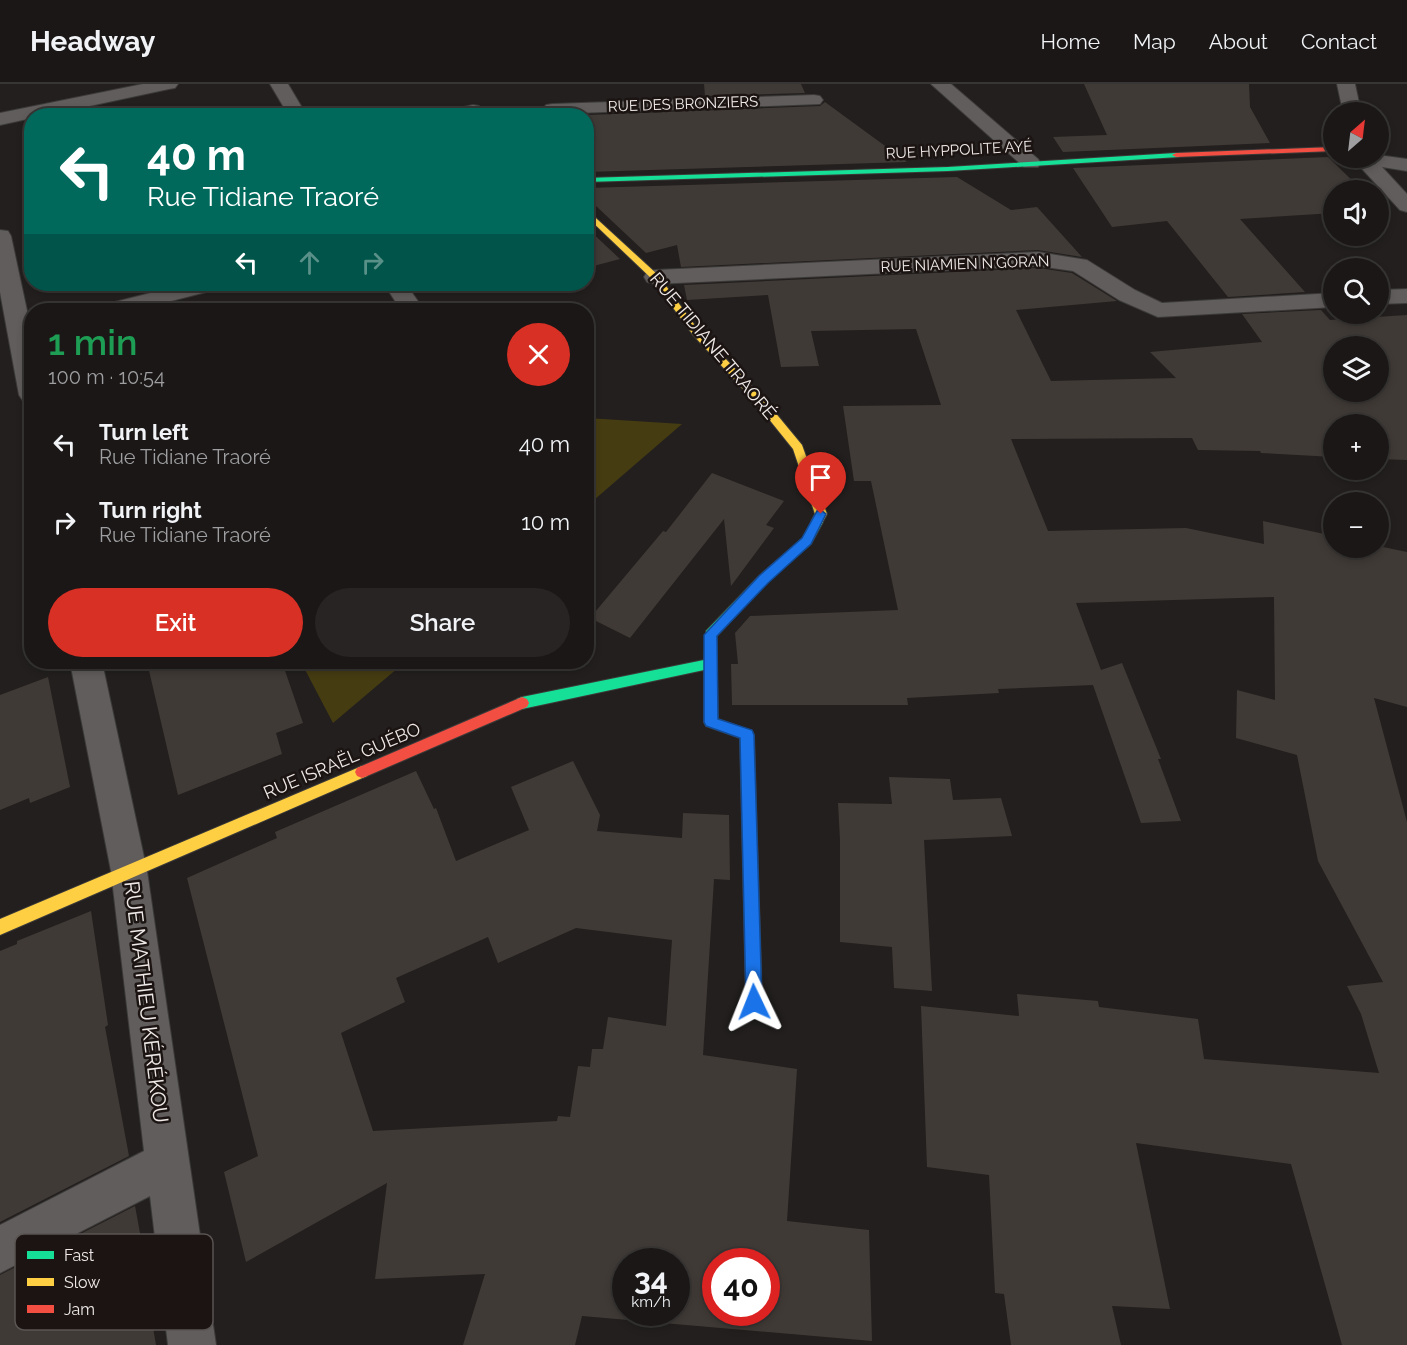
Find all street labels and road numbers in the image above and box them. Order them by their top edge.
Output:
street label: RUE DES BRONZIERS [607,92,759,116]
street label: RUE HYPPOLITE AYÉ [885,137,1033,163]
street label: RUE NIAMIEN N'GORAN [880,252,1050,276]
street label: RUE TIDIANE TRAORÉ [646,267,782,423]
street label: RUE ISRAËL GUÉBO [260,717,424,803]
street label: RUE MATHIEU KÉRÉKOU [119,880,174,1124]

